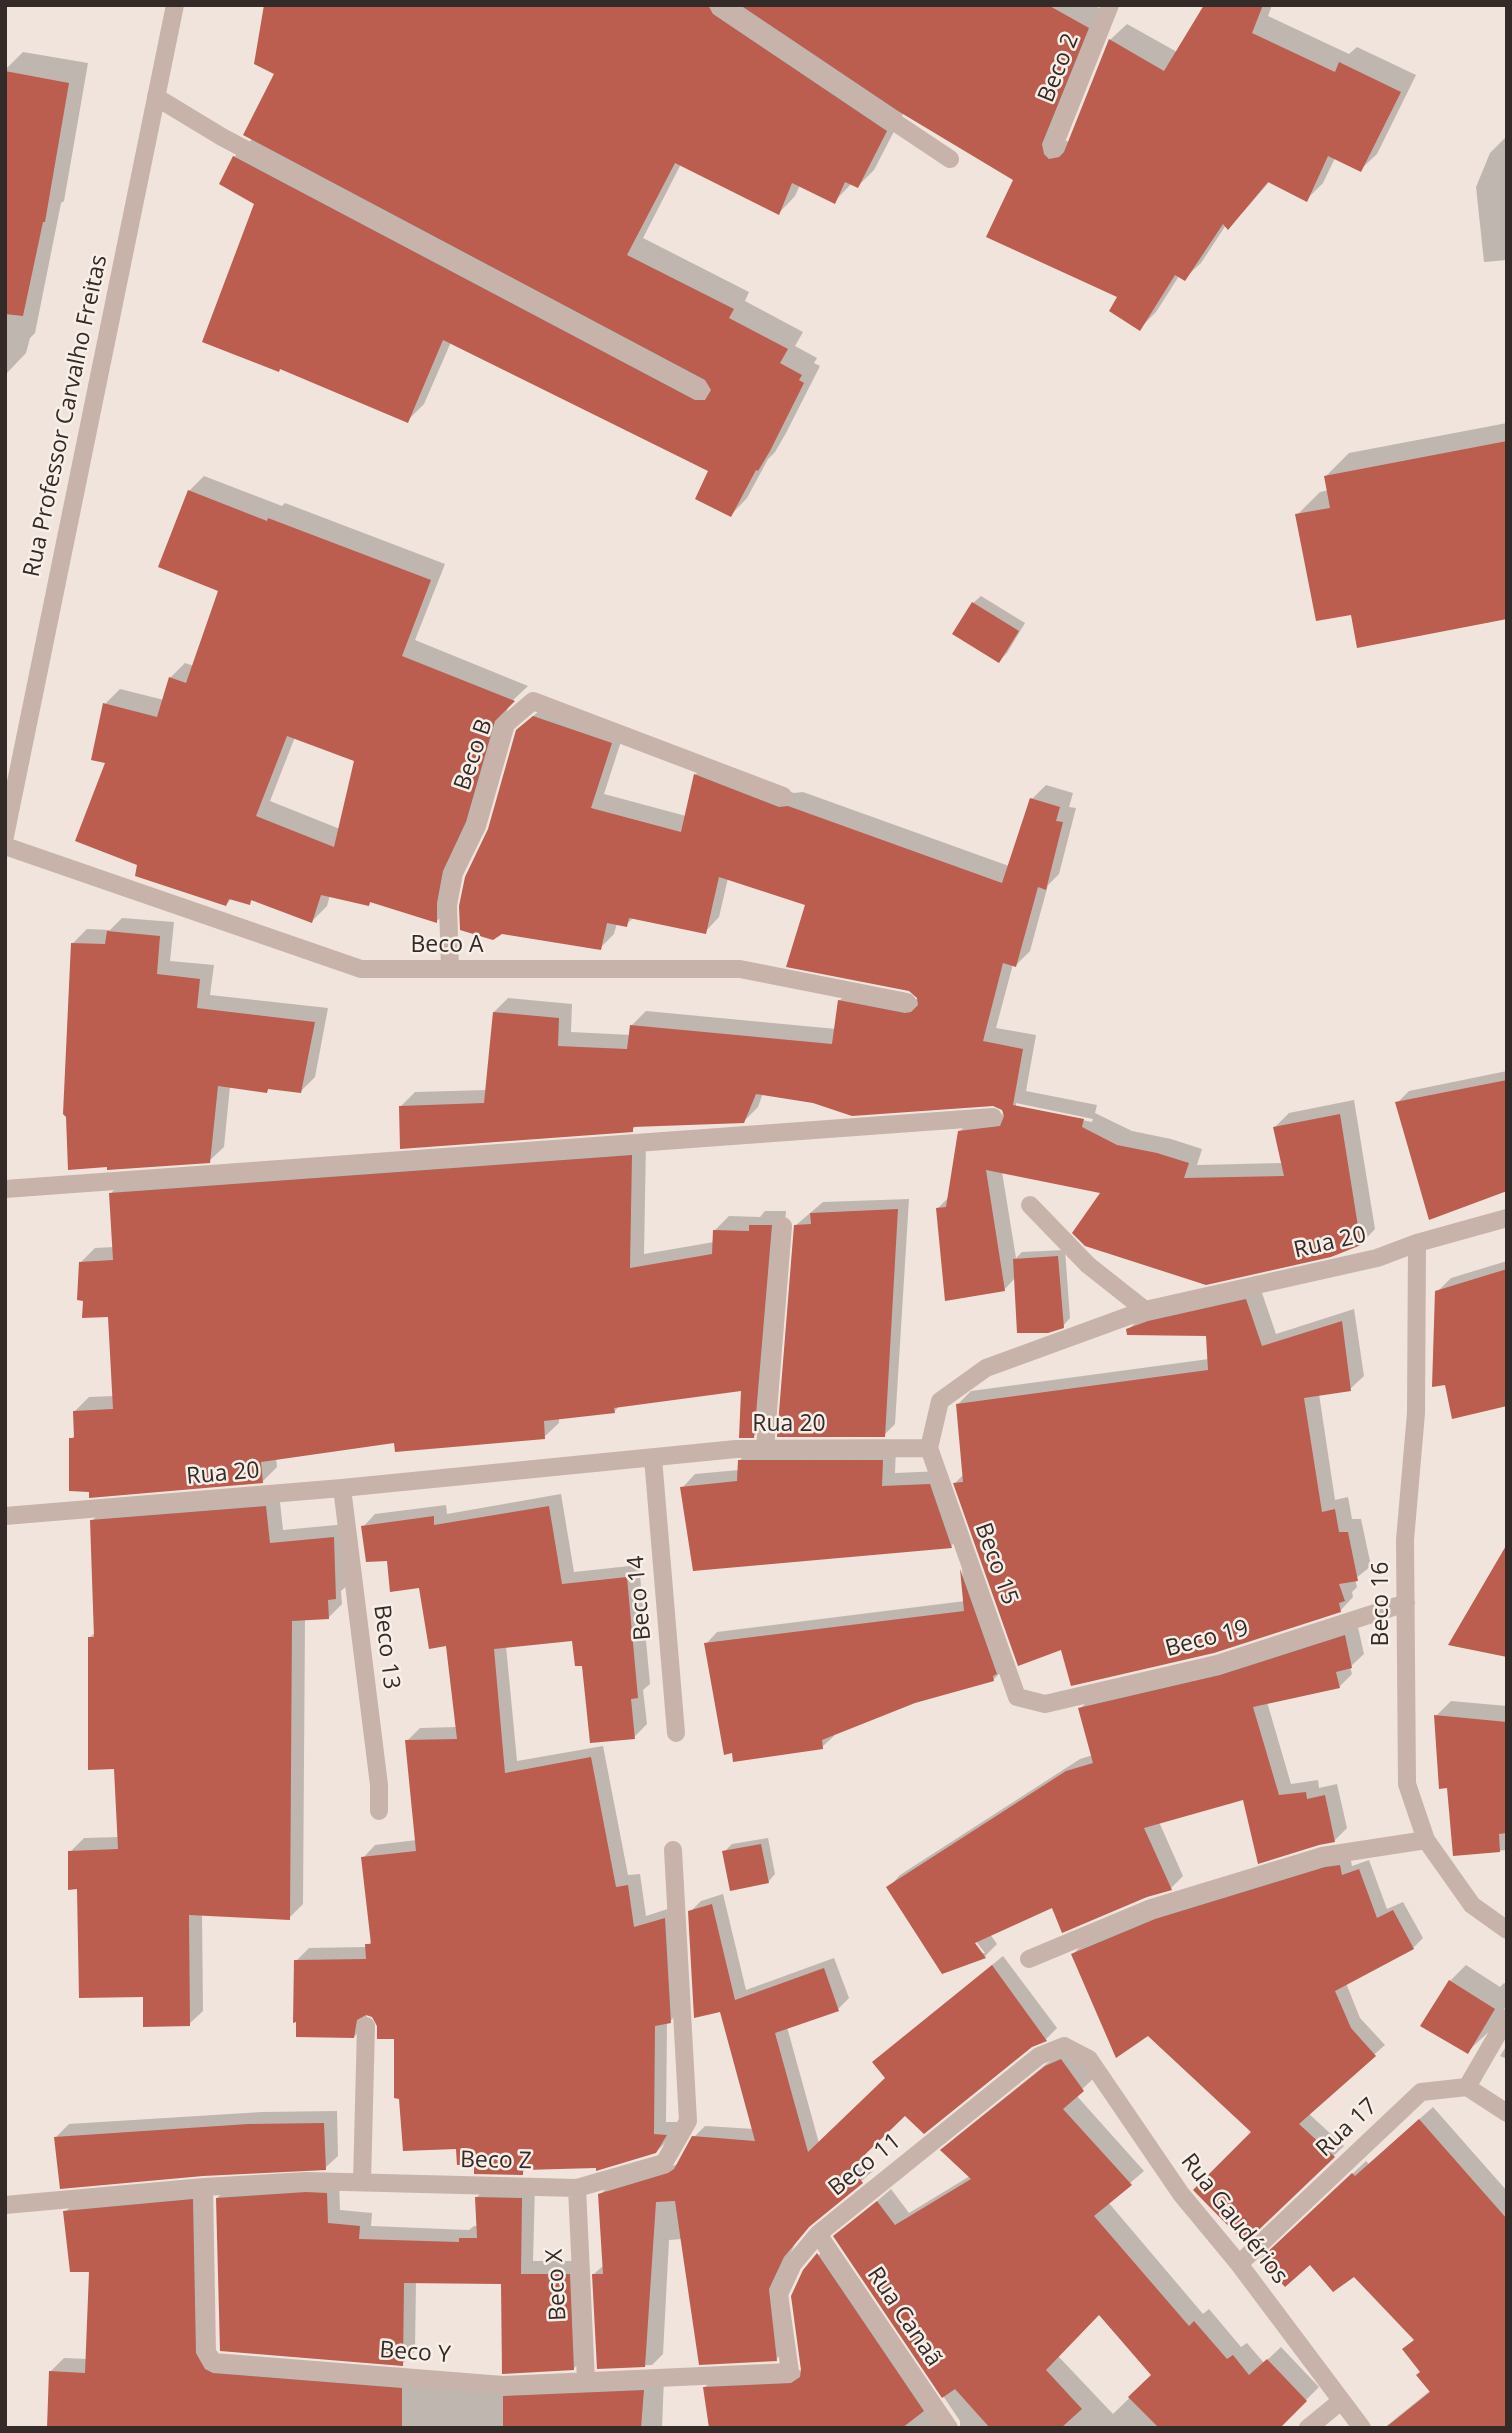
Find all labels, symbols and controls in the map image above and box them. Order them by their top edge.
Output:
street label: Beco 2 [1033,30,1085,106]
street label: Rua Professor Carvalho Freitas [18,252,114,580]
street label: Beco B [449,716,499,794]
street label: Beco A [410,931,484,959]
street label: Rua 20 [1291,1221,1369,1265]
street label: Rua 20 [752,1410,826,1438]
street label: Rua 20 [185,1457,261,1491]
street label: Beco 15 [969,1519,1023,1609]
street label: Beco 14 [623,1555,657,1641]
street label: Beco 16 [1367,1562,1395,1646]
street label: Beco 13 [367,1603,405,1691]
street label: Beco 19 [1162,1615,1252,1663]
street label: Rua 17 [1311,2093,1383,2163]
street label: Beco 11 [823,2128,907,2202]
street label: Beco Z [460,2147,532,2175]
street label: Rua Gaudérios [1175,2148,1293,2290]
street label: Beco X [541,2248,573,2322]
street label: Rua Canaã [861,2262,947,2372]
street label: Beco Y [378,2337,452,2369]

